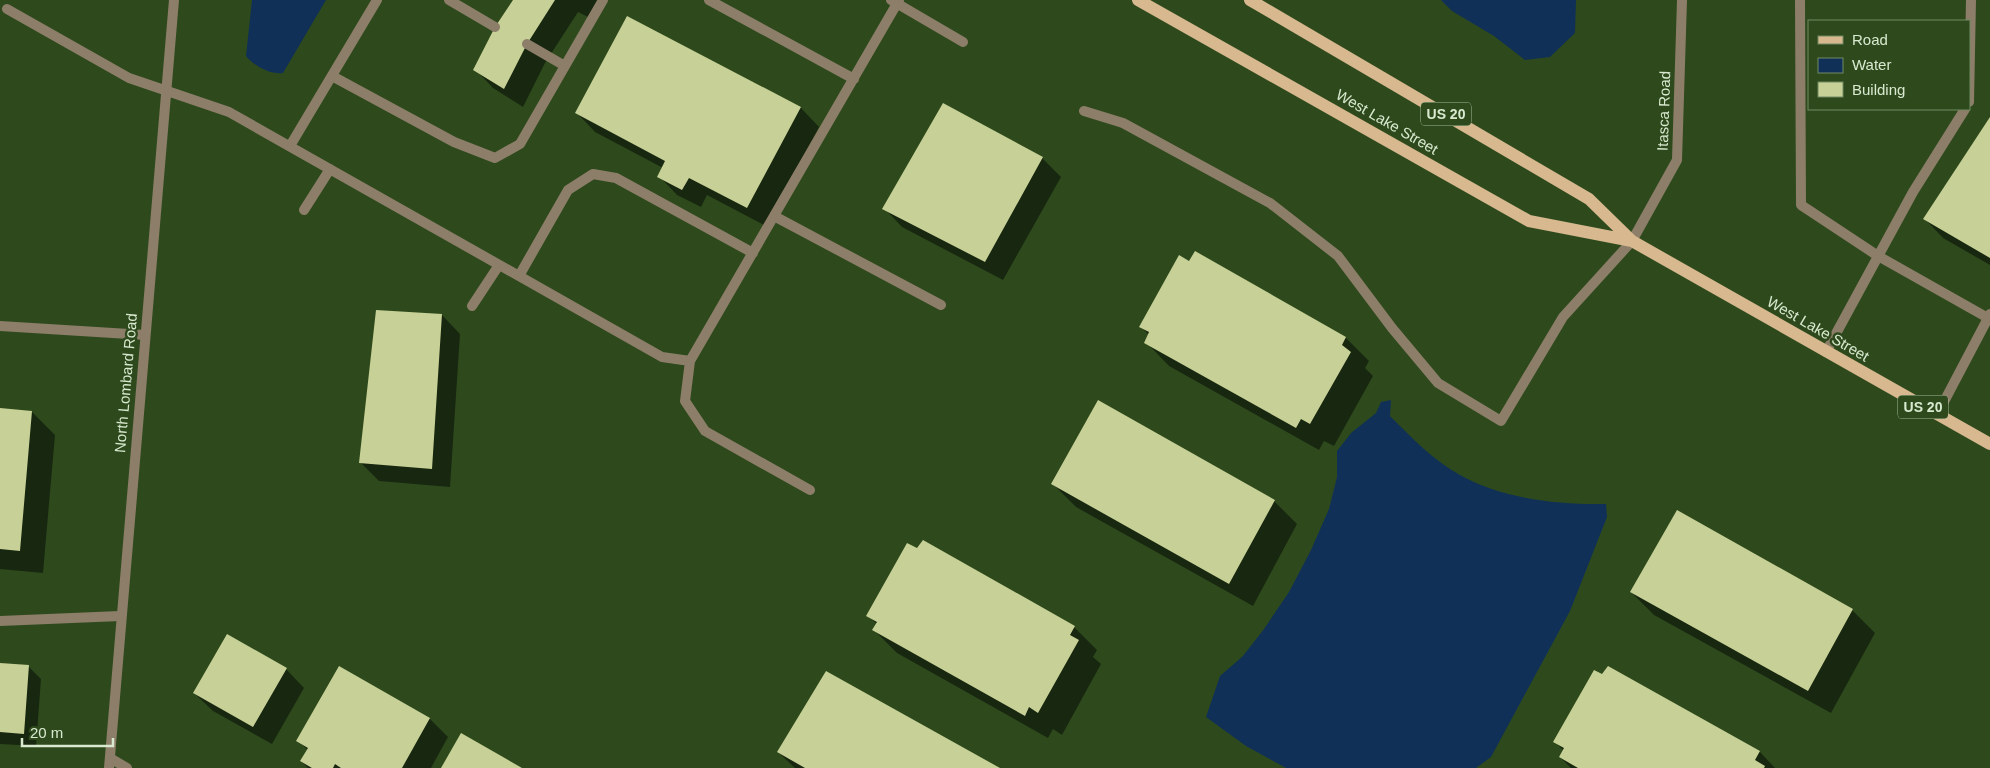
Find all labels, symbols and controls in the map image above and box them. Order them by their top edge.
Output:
legend [1808,20,1970,110]
text: Road [1852,31,1888,48]
text: Water [1852,56,1891,73]
street label: Itasca Road [1654,71,1673,151]
text: Building [1852,81,1905,98]
street label: West Lake Street [1333,86,1442,158]
road number: US 20 [1421,102,1471,126]
street label: West Lake Street [1764,293,1873,365]
street label: North Lombard Road [111,312,140,453]
road number: US 20 [1898,396,1948,418]
scale bar [22,716,114,748]
text: 20 m [30,724,63,741]

